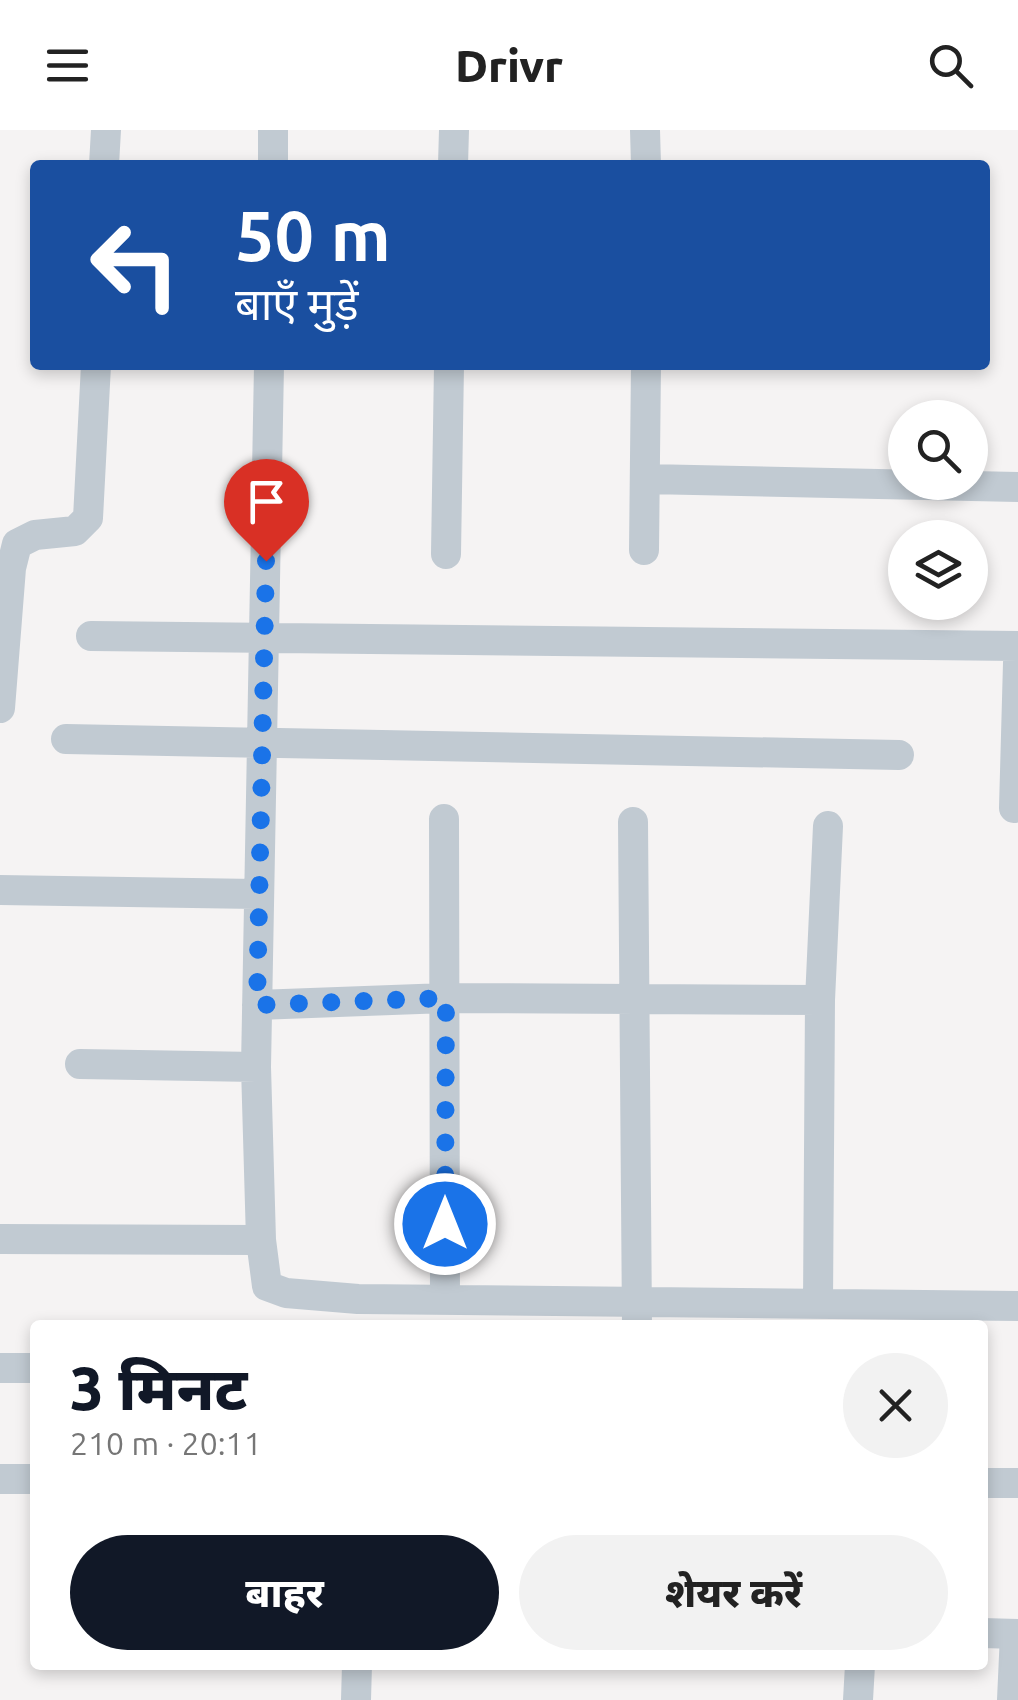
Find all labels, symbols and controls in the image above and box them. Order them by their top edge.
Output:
icon: menu [40,38,95,93]
icon: search [923,38,978,93]
text: Drivr [455,40,563,91]
text: 50 m [235,196,391,274]
icon: left [70,200,200,330]
text: बाएँ मुड़ें [235,278,359,329]
map controls [888,400,988,620]
button: search [888,400,988,500]
pin [224,459,309,562]
icon: arrive [239,474,294,529]
button: layers [888,520,988,620]
position arrow [393,1172,497,1276]
button: close [843,1353,948,1458]
text: 3 मिनट [70,1354,247,1421]
text: 210 m · 20:11 [70,1425,262,1461]
button: बाहर [70,1535,499,1650]
button: शेयर करें [519,1535,948,1650]

